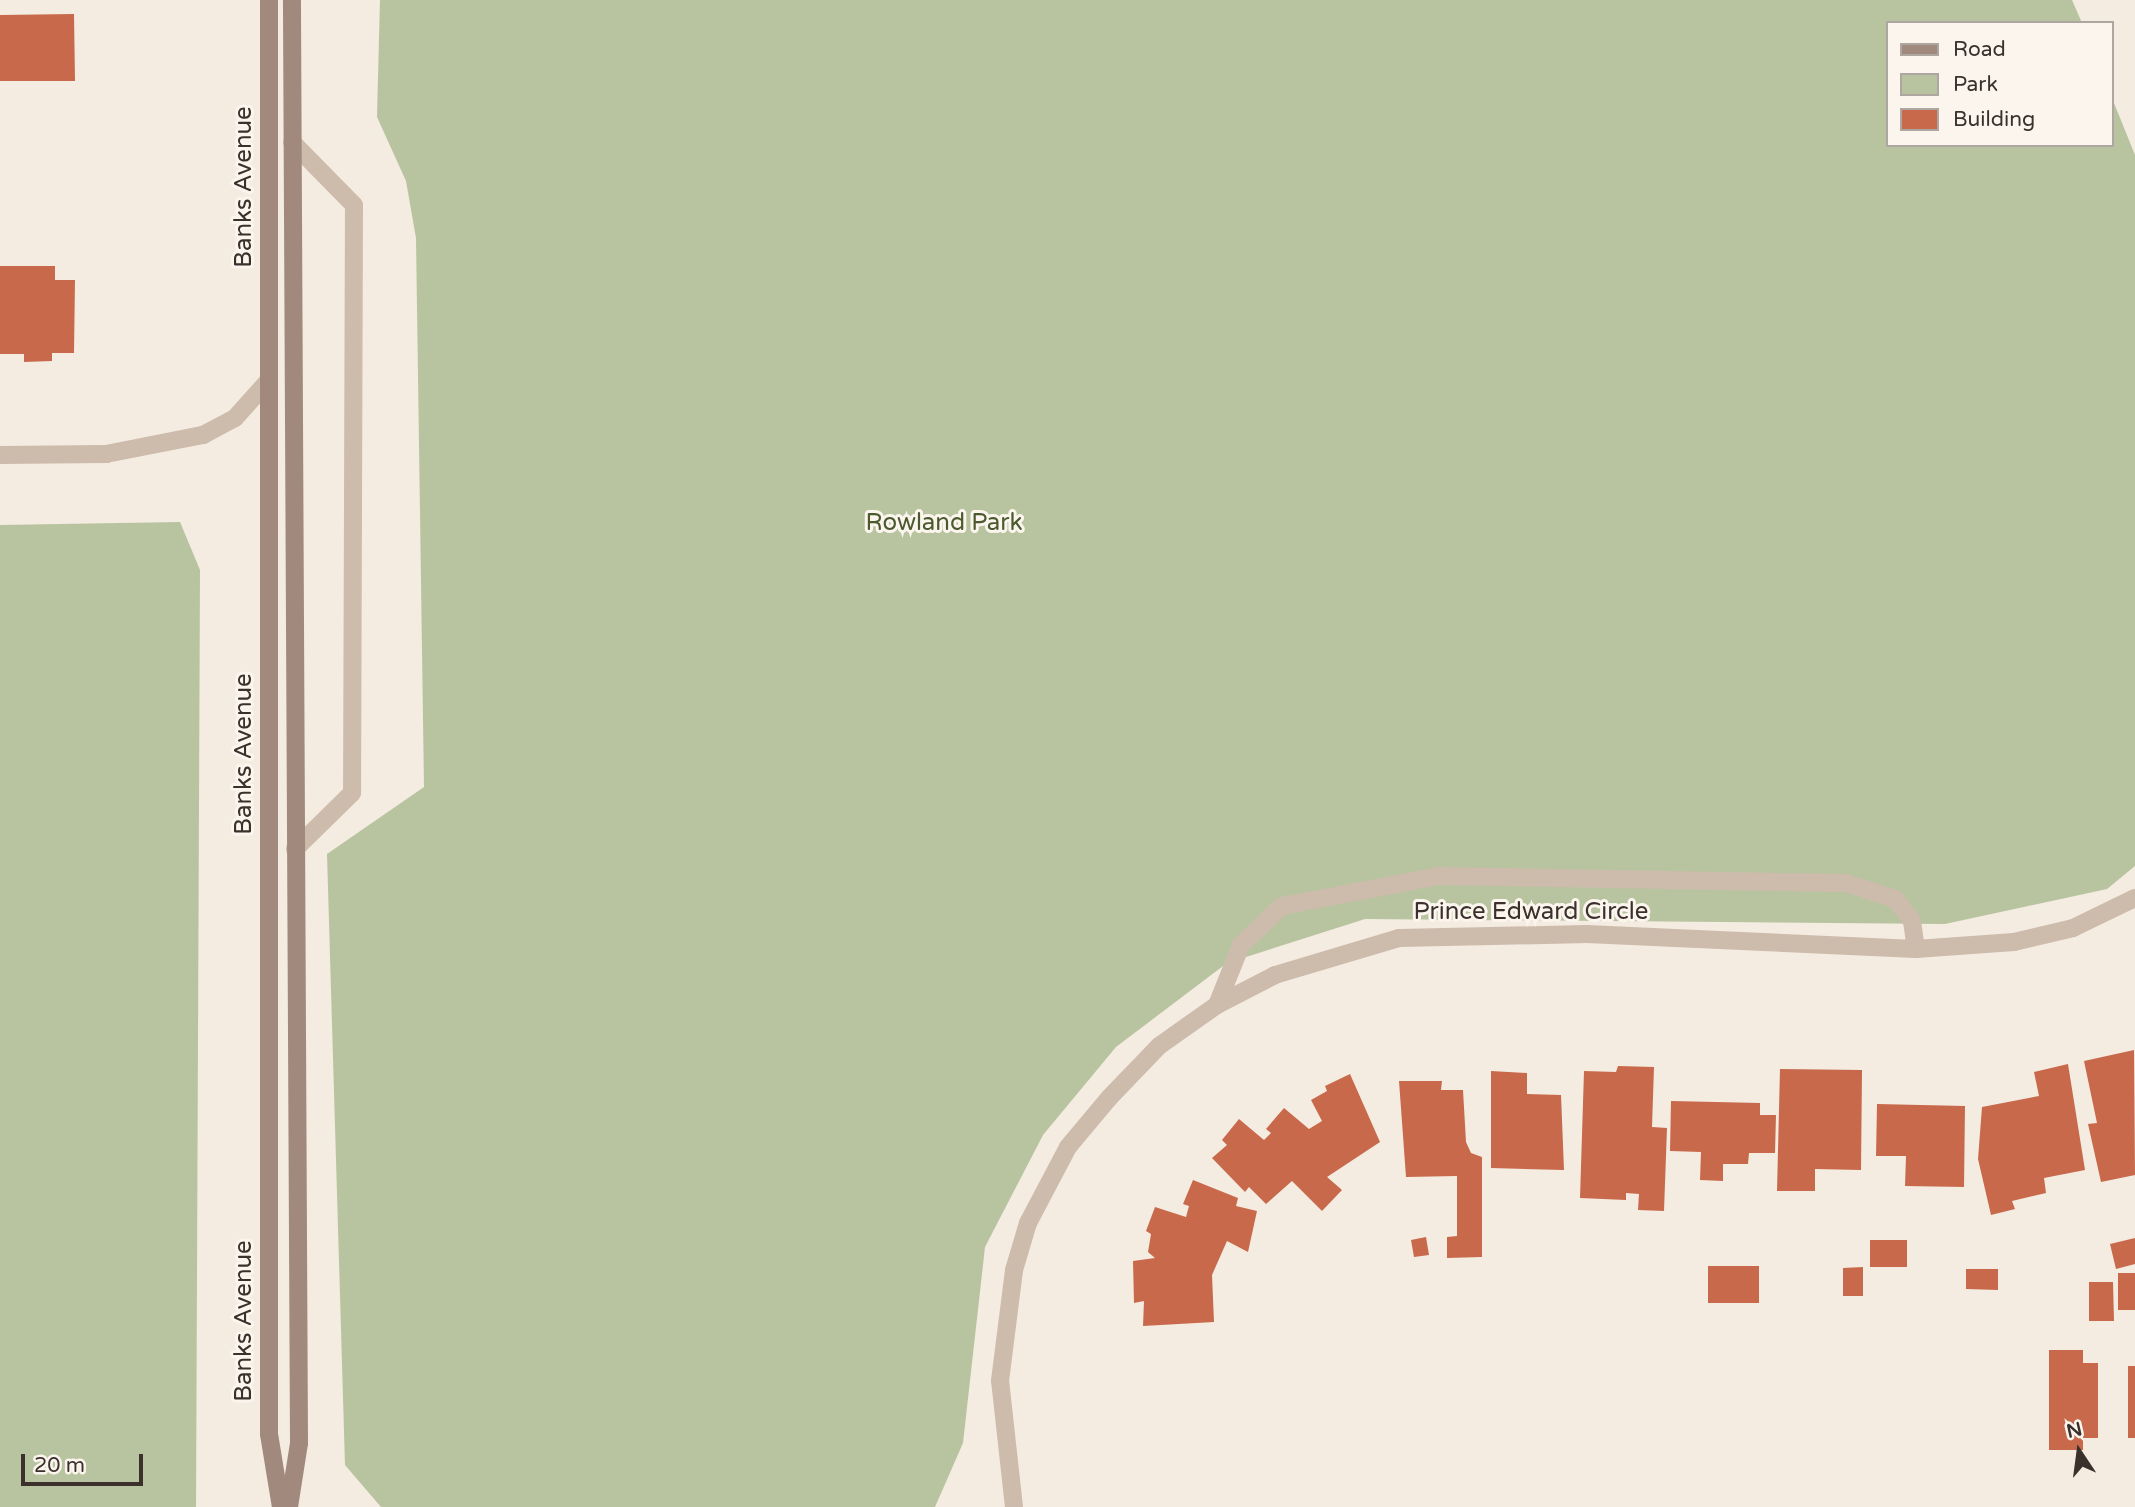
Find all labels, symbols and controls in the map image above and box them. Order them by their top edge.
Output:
legend [1886,21,2114,147]
text: Road [1953,37,2006,62]
text: Park [1953,72,1998,97]
street label: Banks Avenue [230,106,258,268]
text: Building [1953,107,2035,132]
park label: Rowland Park [865,509,1023,537]
street label: Banks Avenue [230,673,258,835]
street label: Prince Edward Circle [1414,898,1648,926]
street label: Banks Avenue [230,1240,258,1402]
north arrow [2044,1416,2114,1486]
text: N [2064,1418,2084,1443]
scale bar [24,1440,147,1484]
text: 20 m [34,1453,85,1478]

